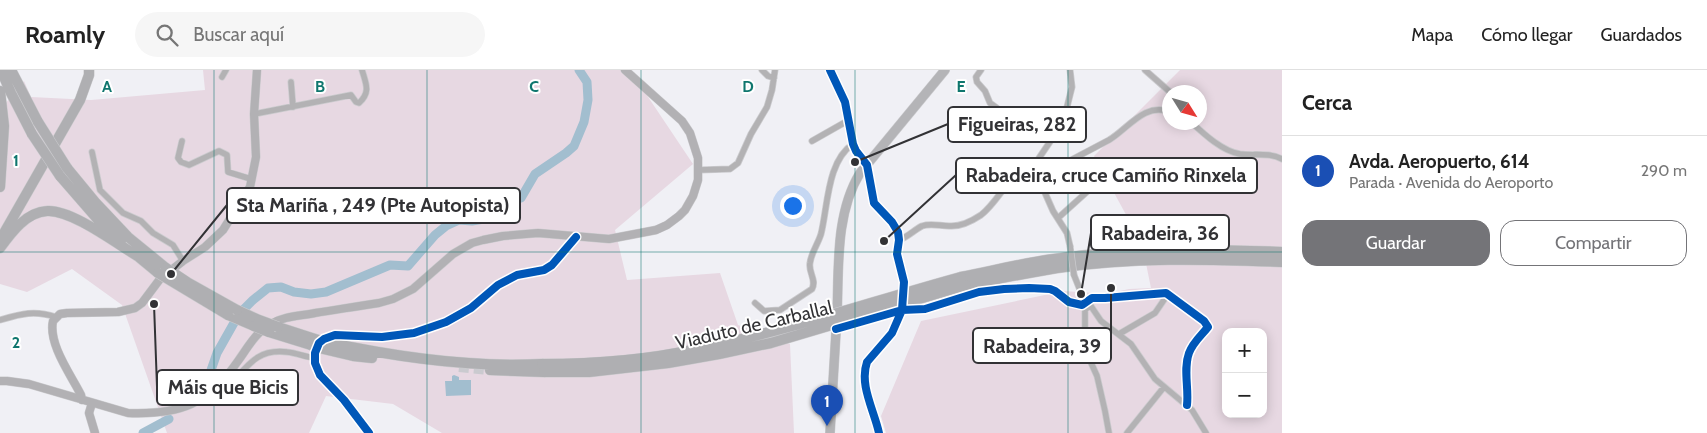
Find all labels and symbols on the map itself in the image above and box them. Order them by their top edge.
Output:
text: A [102,77,112,96]
text: B [315,77,325,96]
text: C [529,77,539,96]
text: D [742,77,754,96]
text: E [956,77,966,96]
north arrow [1162,85,1207,130]
callout: Figueiras, 282 [948,107,1086,142]
text: Figueiras, 282 [958,112,1076,136]
text: 1 [13,151,19,170]
callout: Rabadeira, cruce Camiño Rinxela [956,158,1257,193]
text: Rabadeira, cruce Camiño Rinxela [966,163,1246,187]
callout: Sta Mariña , 249 (Pte Autopista) [227,188,520,223]
text: Sta Mariña , 249 (Pte Autopista) [236,193,510,217]
your location [780,193,806,219]
callout: Rabadeira, 36 [1091,215,1229,250]
text: Rabadeira, 36 [1101,221,1219,245]
street label: Viaduto de Carballal [673,296,835,354]
callout: Rabadeira, 39 [973,328,1111,363]
text: 2 [12,333,20,352]
text: Rabadeira, 39 [983,334,1101,358]
callout: Máis que Bicis [157,370,298,405]
text: Máis que Bicis [167,375,289,399]
pin: 1 [811,385,843,426]

